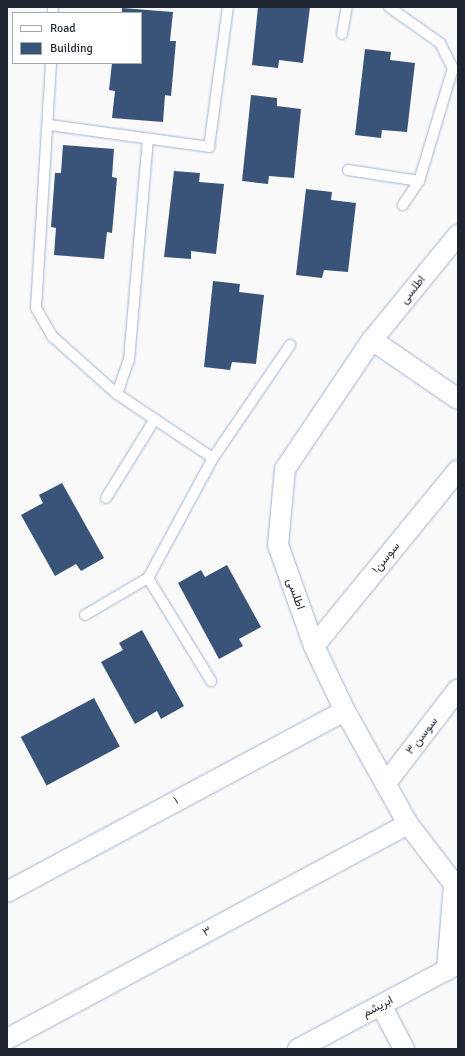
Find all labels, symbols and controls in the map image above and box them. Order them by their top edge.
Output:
legend [12,12,142,64]
text: Road [50,21,76,36]
text: Building [50,41,93,56]
street label: اطلسی [397,273,429,307]
street label: سوسن۱ [369,539,403,577]
street label: اطلسی [283,576,307,612]
street label: سوسن ۳ [403,714,441,758]
street label: ۱ [171,794,181,808]
street label: ۳ [200,924,214,940]
street label: ابریشم [360,993,396,1021]

